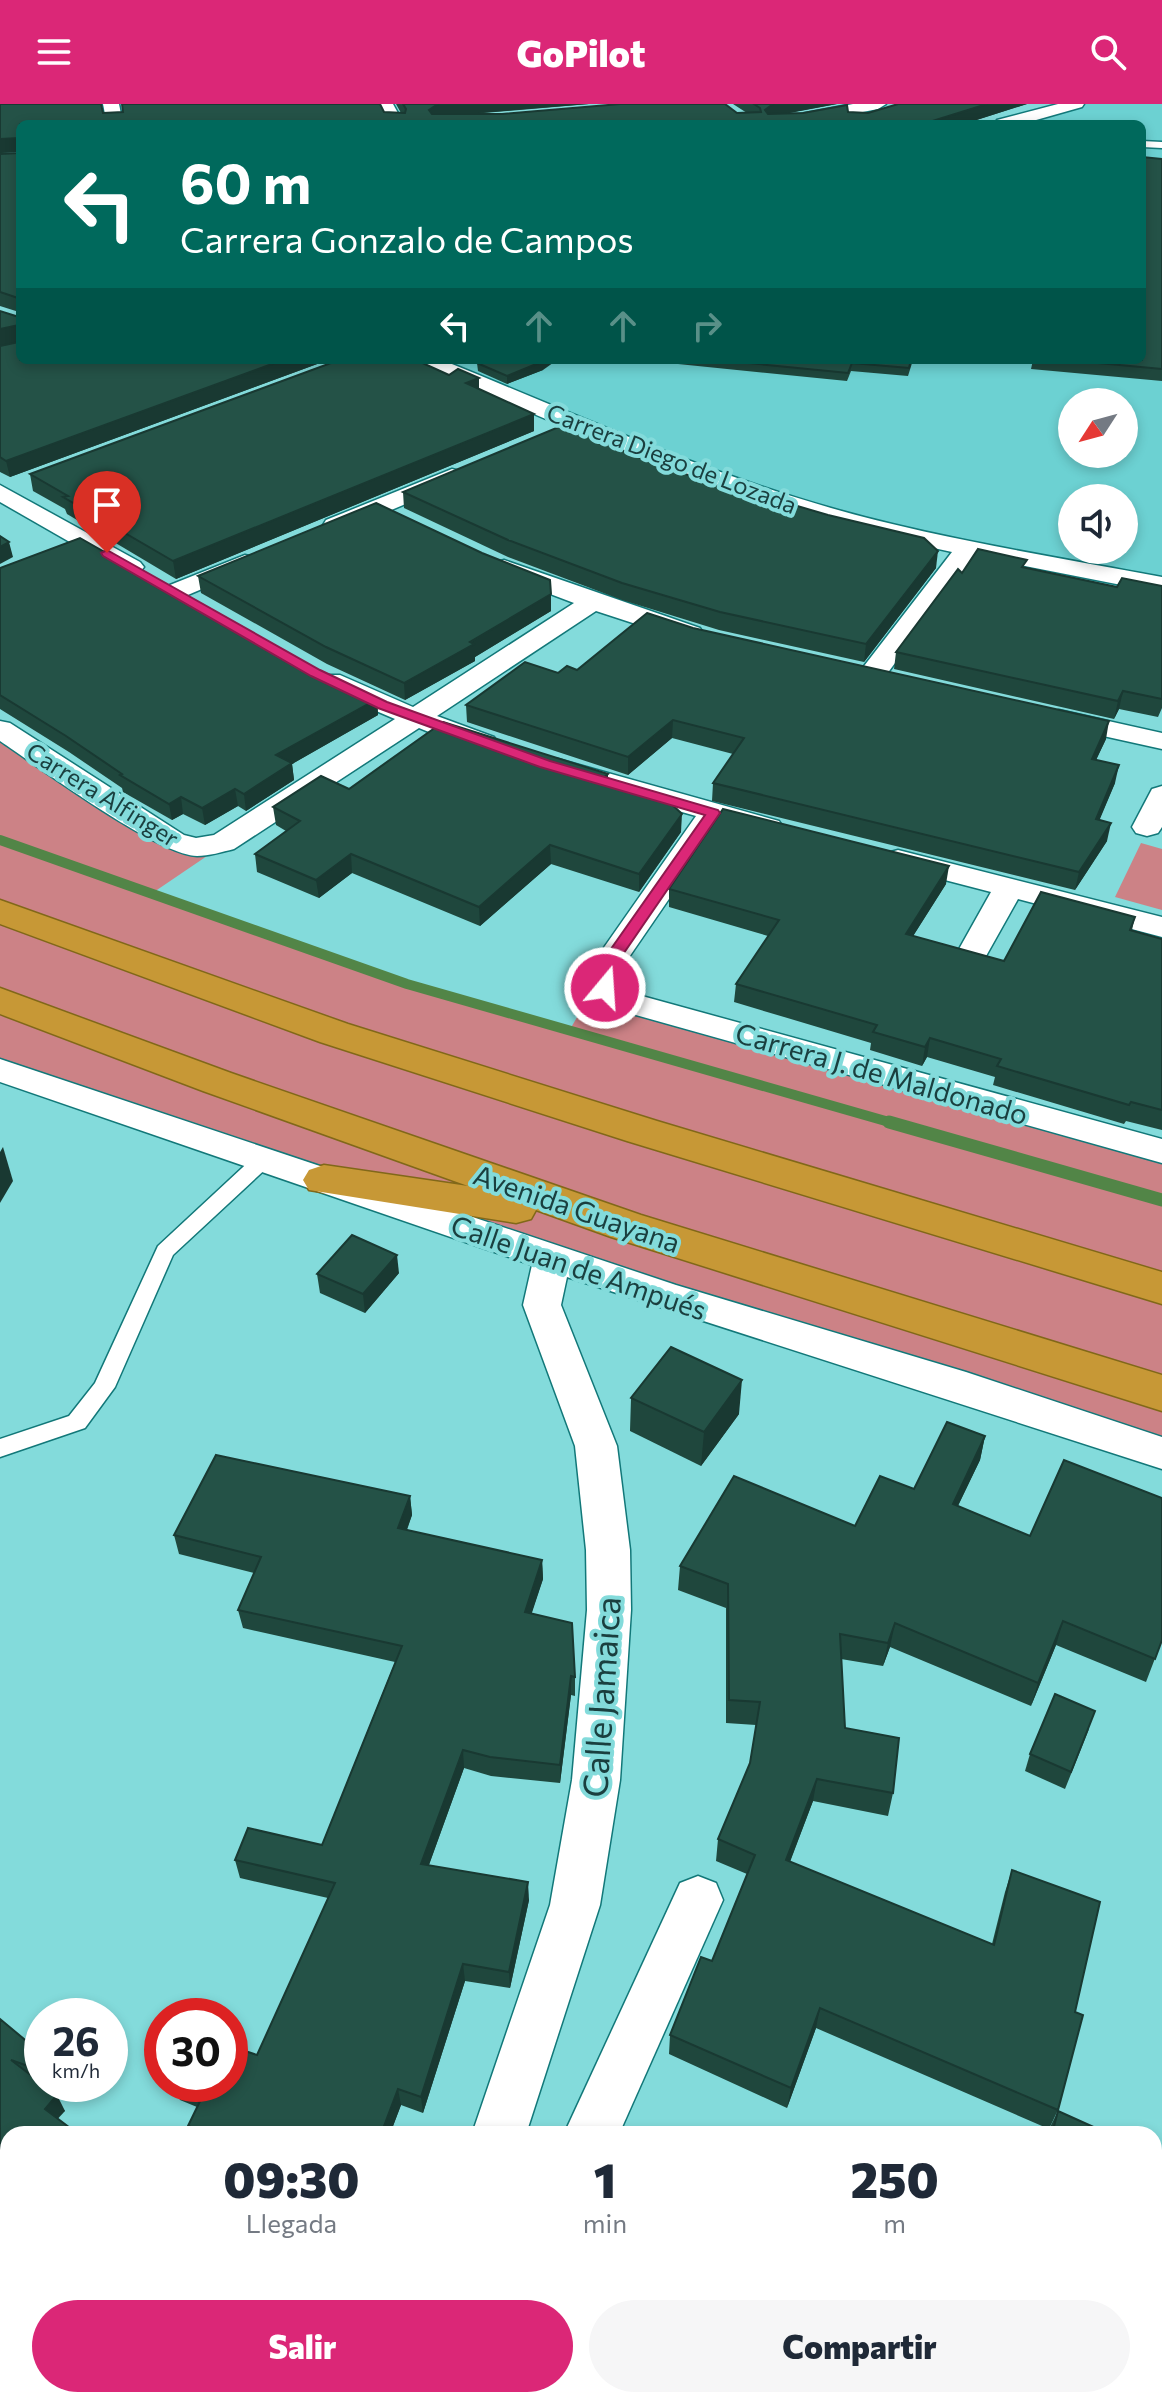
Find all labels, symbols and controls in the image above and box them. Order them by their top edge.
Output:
icon: menu [32,30,76,74]
text: GoPilot [516,30,646,74]
icon: search [1086,30,1130,74]
text: 60 m [180,147,311,216]
icon: left [48,152,152,256]
text: Carrera Gonzalo de Campos [180,216,634,260]
icon: left [433,304,477,348]
icon: ahead [517,304,561,348]
icon: ahead [601,304,645,348]
icon: right [685,304,729,348]
north arrow [1058,388,1138,468]
map controls [1058,388,1138,564]
street label: Carrera Diego de Lozada [543,397,801,519]
pin [73,471,141,553]
icon: arrive [85,483,129,527]
button: sound [1058,484,1138,564]
street label: Carrera Alfinger [22,736,185,853]
position arrow [563,946,647,1030]
street label: Carrera J. de Maldonado [732,1015,1032,1131]
street label: Avenida Guayana [469,1157,685,1259]
street label: Calle Juan de Ampués [447,1207,711,1327]
street label: Calle Jamaica [572,1595,628,1799]
speed limit sign: 30 [144,1998,248,2102]
text: 26 [52,2015,100,2064]
text: km/h [52,2058,100,2082]
text: 09:30 [223,2149,359,2208]
text: 1 [594,2149,616,2208]
text: 250 [850,2149,939,2208]
text: Llegada [246,2207,337,2238]
text: min [583,2207,627,2238]
text: m [883,2207,906,2238]
button: Salir [32,2300,573,2392]
button: Compartir [589,2300,1130,2392]

